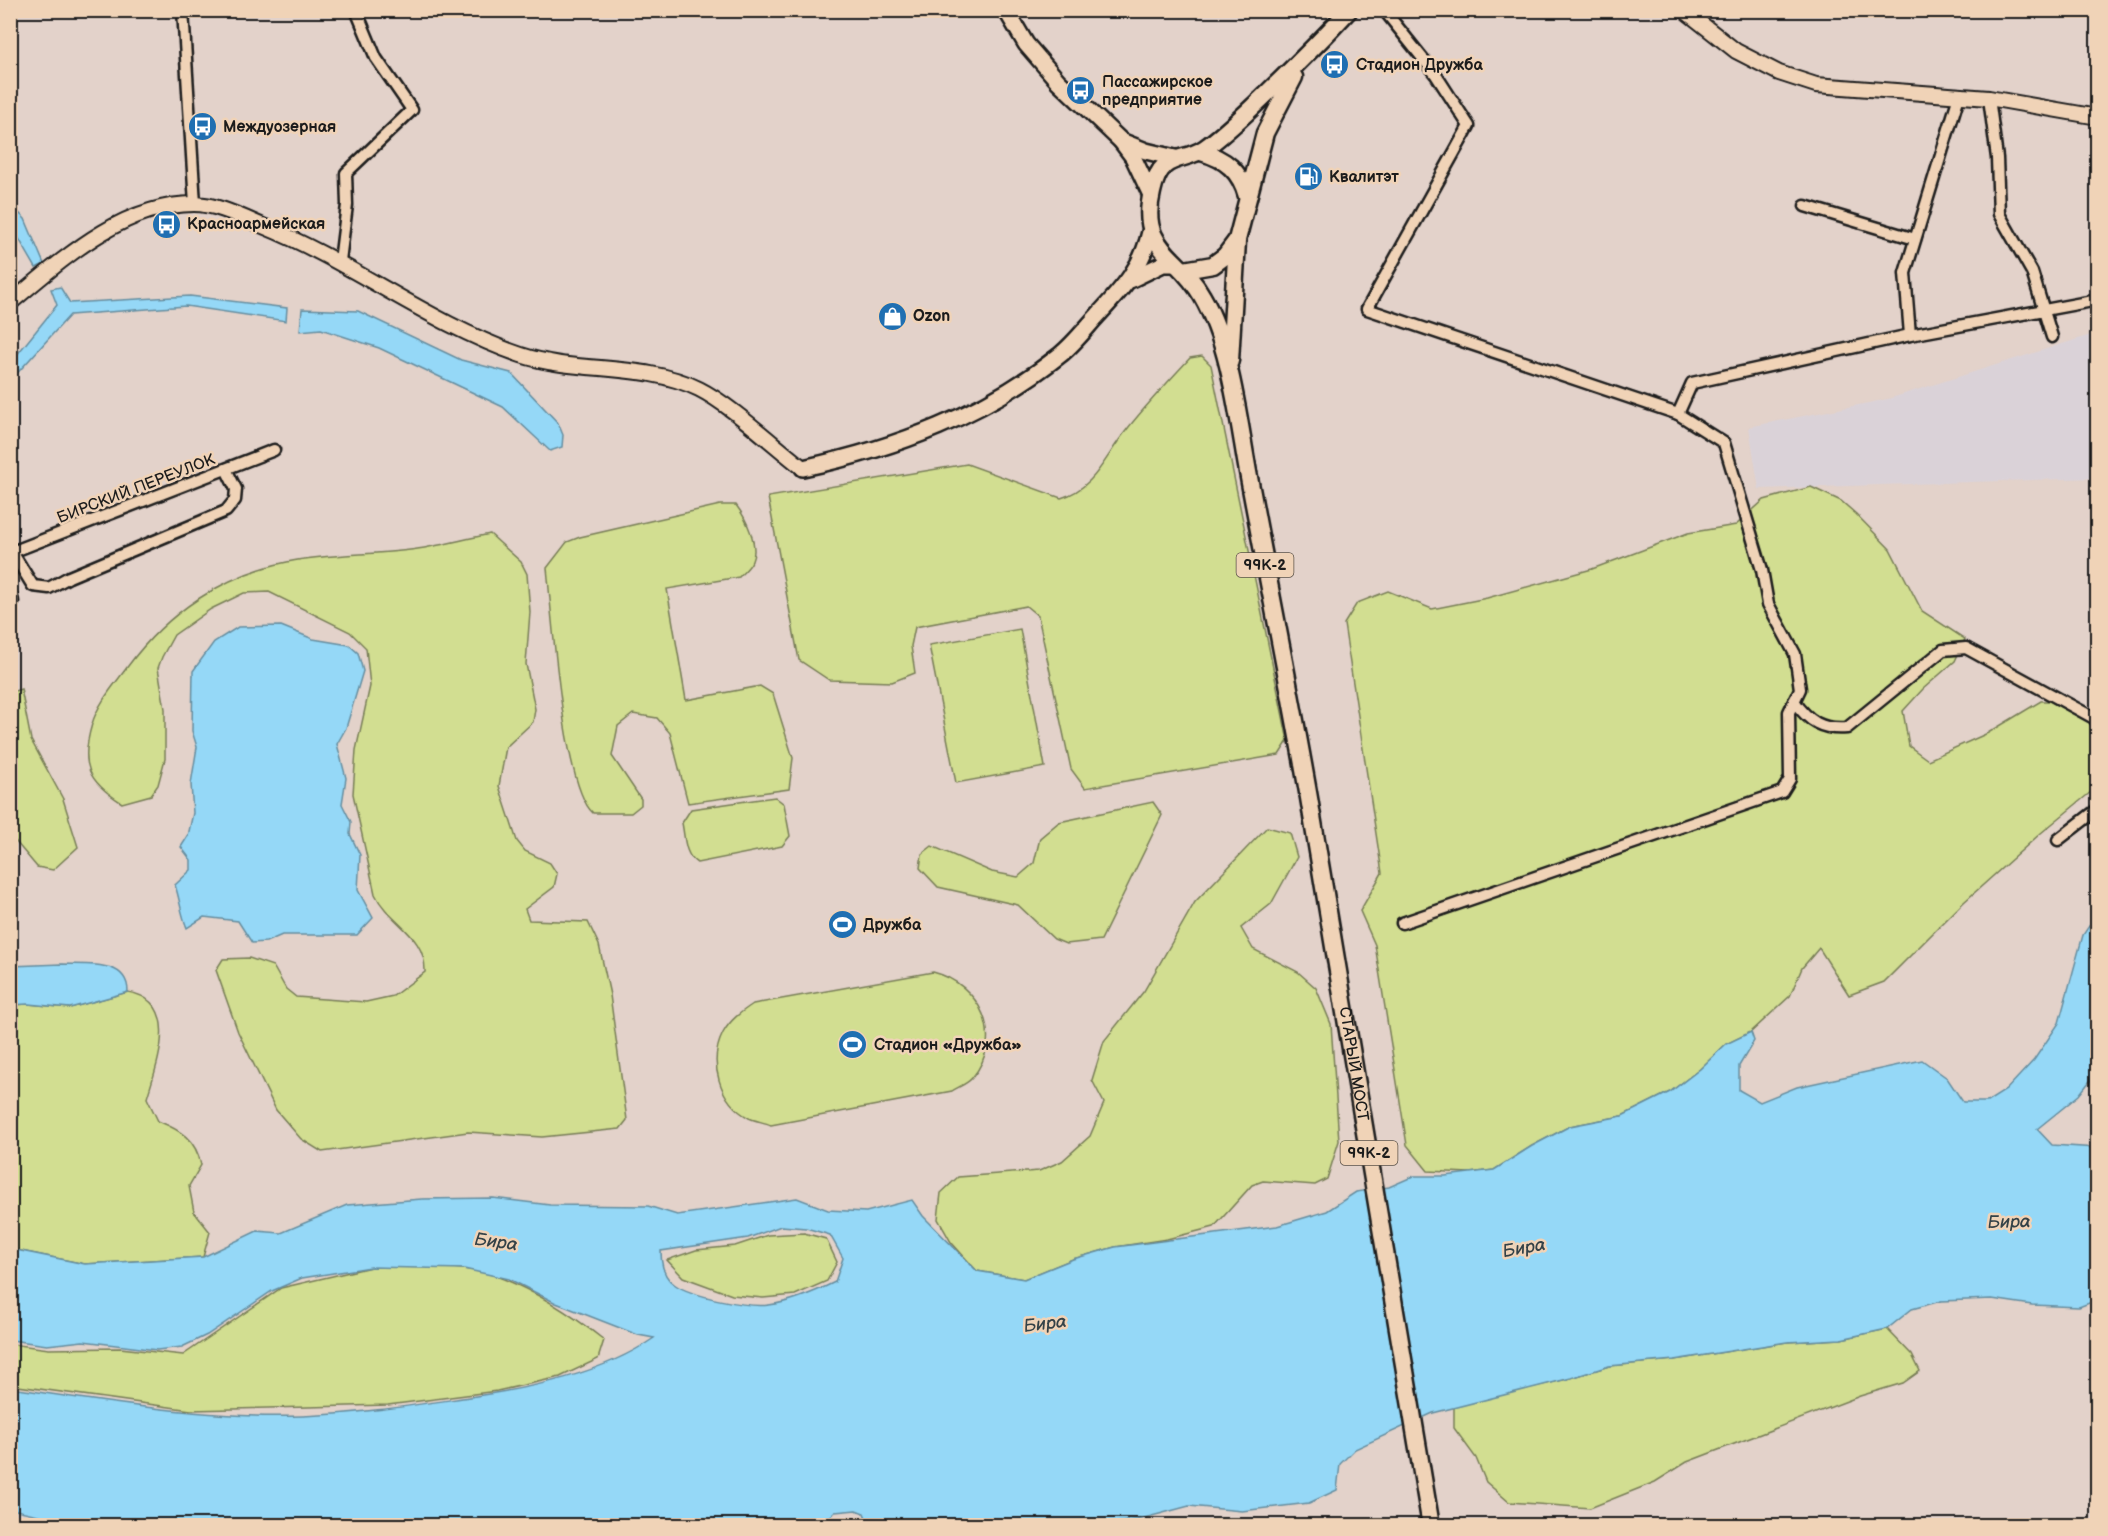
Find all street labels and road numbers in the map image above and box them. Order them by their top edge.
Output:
street label: БИРСКИЙ ПЕРЕУЛОК [54,450,218,528]
road number: 99К-2 [1236,553,1294,577]
street label: СТАРЫЙ МОСТ [1335,1005,1373,1123]
road number: 99К-2 [1340,1141,1398,1165]

